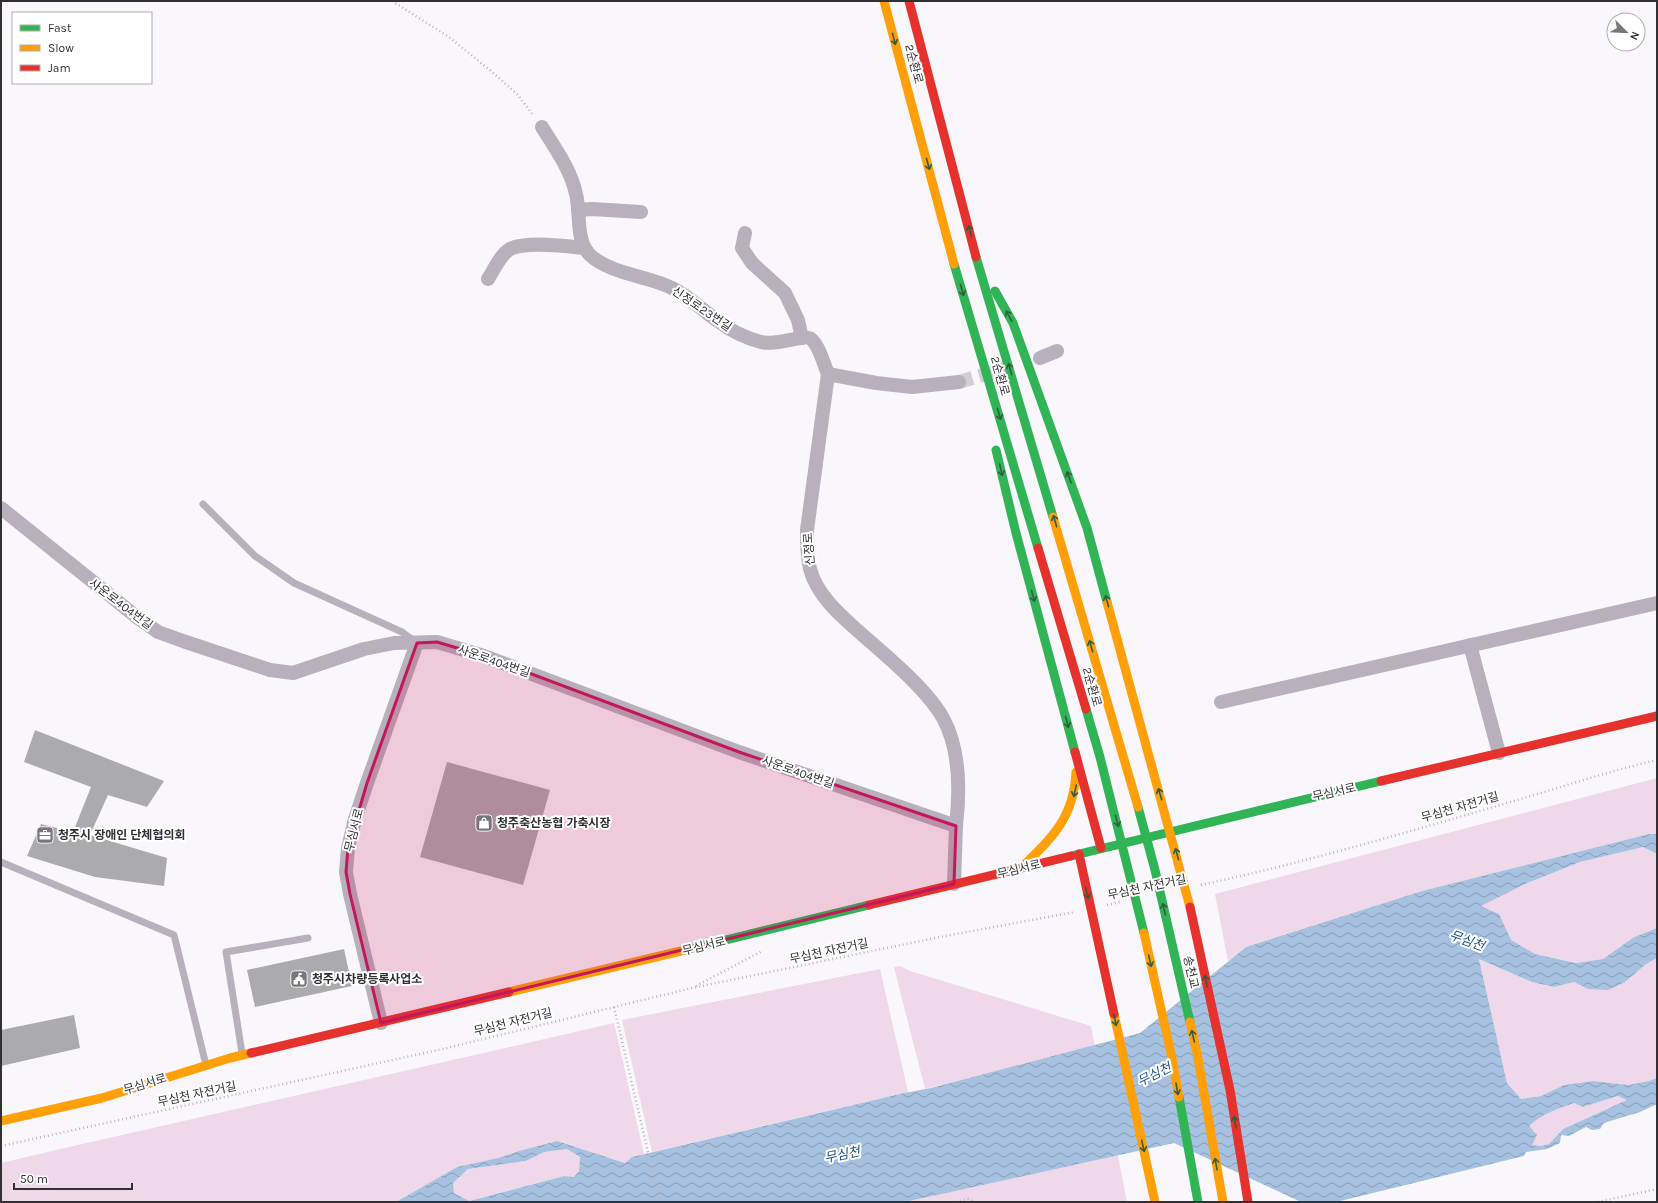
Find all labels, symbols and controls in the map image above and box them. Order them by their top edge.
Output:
legend [12,12,152,84]
north arrow [1606,12,1646,52]
text: Fast [48,21,72,35]
text: N [1627,30,1642,42]
one-way arrow [891,32,899,45]
text: Slow [48,41,74,55]
street label: 2순환로 [902,43,926,85]
text: Jam [48,61,71,75]
one-way arrow [925,158,932,171]
one-way arrow [966,225,973,238]
one-way arrow [959,283,966,296]
street label: 신정로23번길 [669,284,735,334]
one-way arrow [1005,310,1012,322]
street label: 2순환로 [988,355,1012,397]
one-way arrow [1006,363,1013,376]
one-way arrow [996,408,1003,421]
one-way arrow [998,464,1005,477]
one-way arrow [1064,471,1072,483]
one-way arrow [1051,515,1058,528]
street label: 신정로 [801,532,817,566]
street label: 사운로404번길 [87,576,155,632]
one-way arrow [1030,590,1037,603]
one-way arrow [1103,595,1110,608]
one-way arrow [1087,639,1094,652]
street label: 사운로404번길 [456,642,532,680]
street label: 2순환로 [1080,666,1104,708]
one-way arrow [1064,715,1072,728]
street label: 사운로404번길 [760,753,836,791]
street label: 무심서로 [1311,780,1357,804]
one-way arrow [1070,784,1078,797]
one-way arrow [1156,788,1163,801]
street label: 무심천 자전거길 [1420,789,1500,825]
street label: 무심서로 [342,807,366,853]
shop icon: 청주축산농협 가축시장 [474,813,494,833]
one-way arrow [1114,815,1121,828]
place label: 청주축산농협 가축시장 [497,816,610,830]
office icon: 청주시 장애인 단체협의회 [35,825,55,845]
place label: 청주시 장애인 단체협의회 [58,828,186,842]
one-way arrow [1172,848,1180,861]
street label: 무심서로 [996,857,1042,881]
street label: 무심천 자전거길 [1106,872,1188,902]
one-way arrow [1083,886,1091,899]
one-way arrow [1159,903,1167,916]
water label: 무심천 [1447,927,1487,954]
street label: 무심서로 [681,934,727,958]
street label: 무심천 자전거길 [788,936,870,966]
street label: 송천교 [1180,954,1202,990]
one-way arrow [1147,955,1155,968]
public building icon: 청주시차량등록사업소 [289,969,309,989]
place label: 청주시차량등록사업소 [312,972,422,986]
one-way arrow [1202,975,1210,988]
street label: 무심천 자전거길 [472,1006,554,1038]
one-way arrow [1111,1013,1119,1026]
one-way arrow [1189,1030,1196,1043]
water label: 무심천 [1135,1059,1175,1089]
street label: 무심서로 [122,1071,168,1097]
street label: 무심천 자전거길 [156,1079,238,1109]
one-way arrow [1173,1082,1181,1095]
one-way arrow [1231,1116,1239,1129]
one-way arrow [1140,1140,1147,1153]
water label: 무심천 [823,1143,862,1166]
one-way arrow [1212,1157,1220,1170]
scale bar [14,1165,132,1191]
text: 50 m [20,1172,48,1186]

